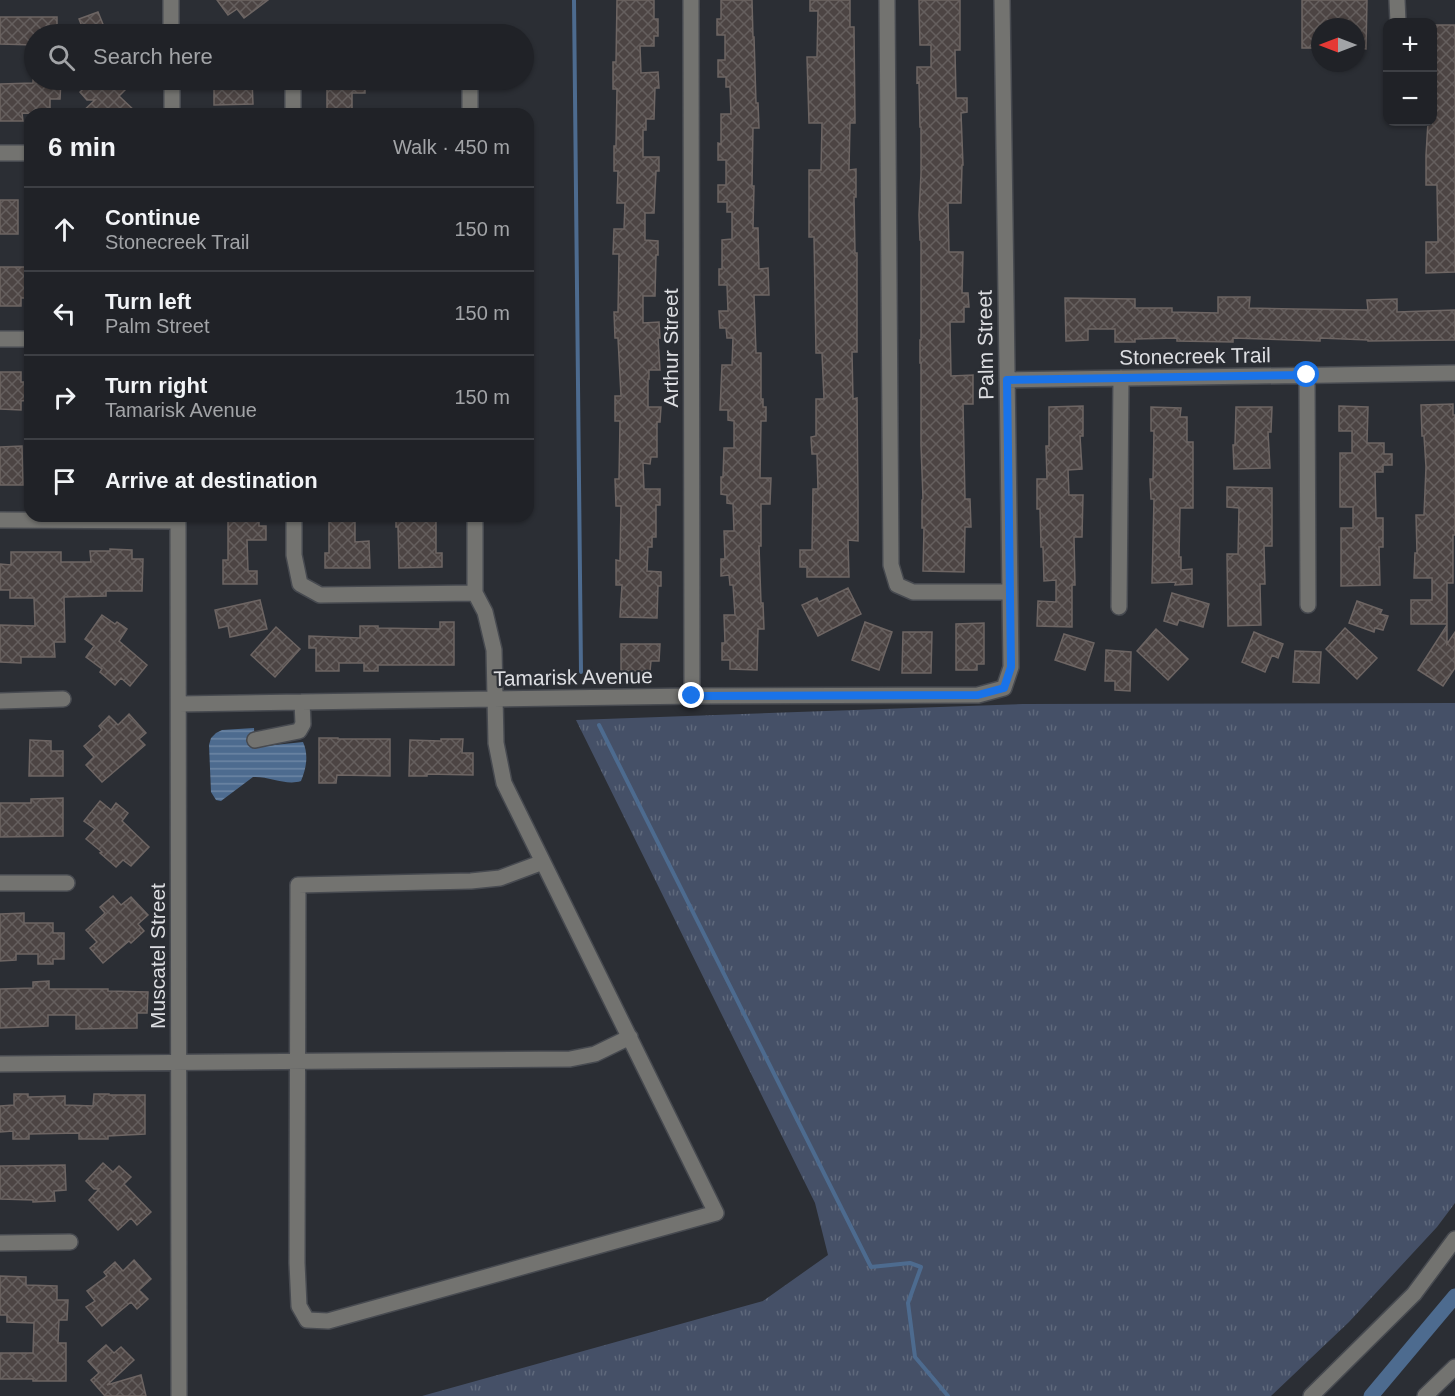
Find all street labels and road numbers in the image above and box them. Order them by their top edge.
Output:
street label: Arthur Street [659,288,682,408]
street label: Palm Street [973,290,997,400]
street label: Stonecreek Trail [1119,343,1271,369]
street label: Tamarisk Avenue [493,664,653,690]
street label: Muscatel Street [146,883,169,1029]

